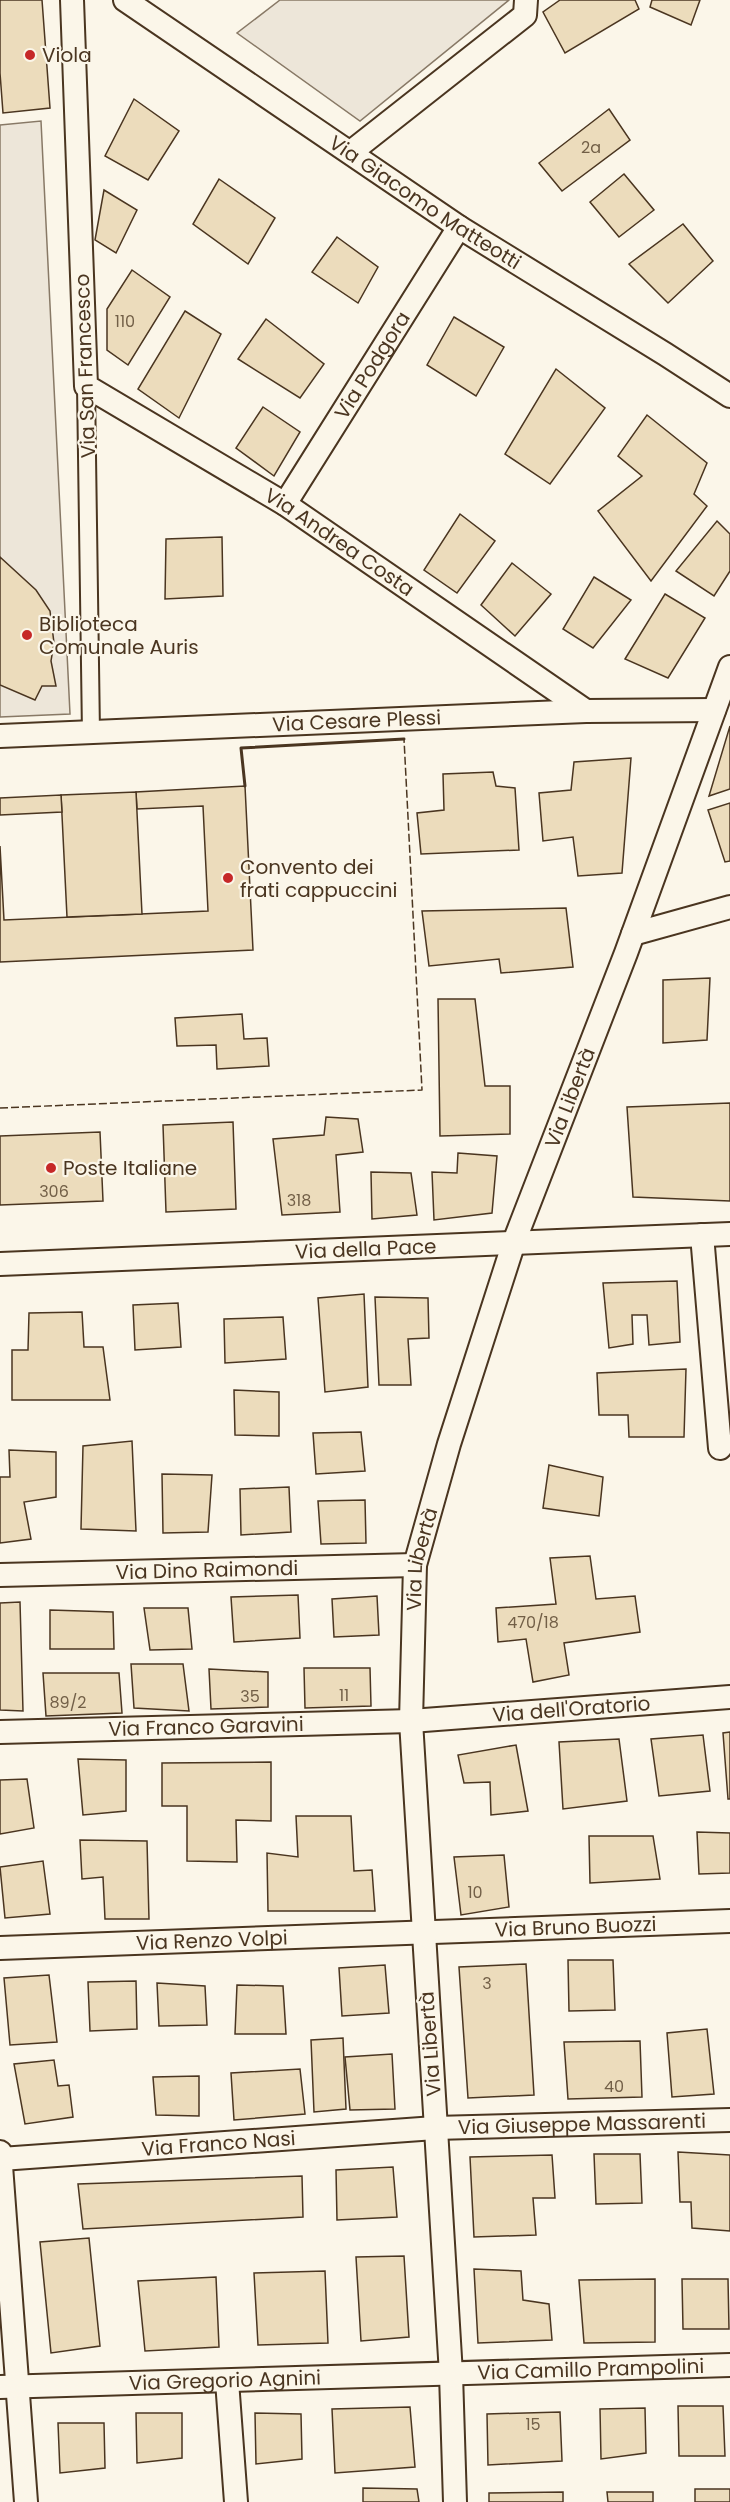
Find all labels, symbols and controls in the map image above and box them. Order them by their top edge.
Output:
place label: Viola [42,41,92,69]
marker: Viola [23,48,37,62]
street label: Via Giacomo Matteotti [323,129,527,276]
house number: 2a [581,136,601,159]
street label: Via San Francesco [68,273,102,459]
street label: Via Podgora [328,306,417,424]
house number: 110 [115,310,135,333]
street label: Via Andrea Costa [260,481,420,603]
place label: Biblioteca Comunale Auris [39,610,199,661]
marker: Biblioteca Comunale Auris [20,628,34,642]
street label: Via Cesare Plessi [272,703,442,738]
place label: Convento dei frati cappuccini [240,853,398,904]
marker: Convento dei frati cappuccini [221,871,235,885]
street label: Via Libertà [538,1044,602,1152]
place label: Poste Italiane [63,1154,197,1182]
marker: Poste Italiane [44,1161,58,1175]
house number: 306 [39,1180,69,1203]
house number: 318 [287,1189,311,1212]
street label: Via della Pace [294,1232,437,1266]
street label: Via Libertà [400,1504,444,1611]
street label: Via Dino Raimondi [115,1554,299,1586]
house number: 470/18 [507,1611,559,1634]
house number: 11 [339,1684,349,1707]
house number: 35 [240,1685,260,1708]
street label: Via dell'Oratorio [491,1689,651,1729]
house number: 89/2 [50,1691,87,1714]
street label: Via Franco Garavini [108,1710,304,1743]
house number: 10 [467,1881,483,1904]
street label: Via Bruno Buozzi [494,1910,657,1944]
street label: Via Renzo Volpi [136,1923,288,1957]
house number: 3 [482,1972,492,1995]
street label: Via Libertà [412,1991,448,2097]
house number: 40 [604,2075,624,2098]
street label: Via Giuseppe Massarenti [457,2107,706,2141]
street label: Via Franco Nasi [140,2124,296,2163]
street label: Via Camillo Prampolini [477,2352,705,2387]
street label: Via Gregorio Agnini [128,2363,321,2397]
house number: 15 [525,2413,541,2436]

